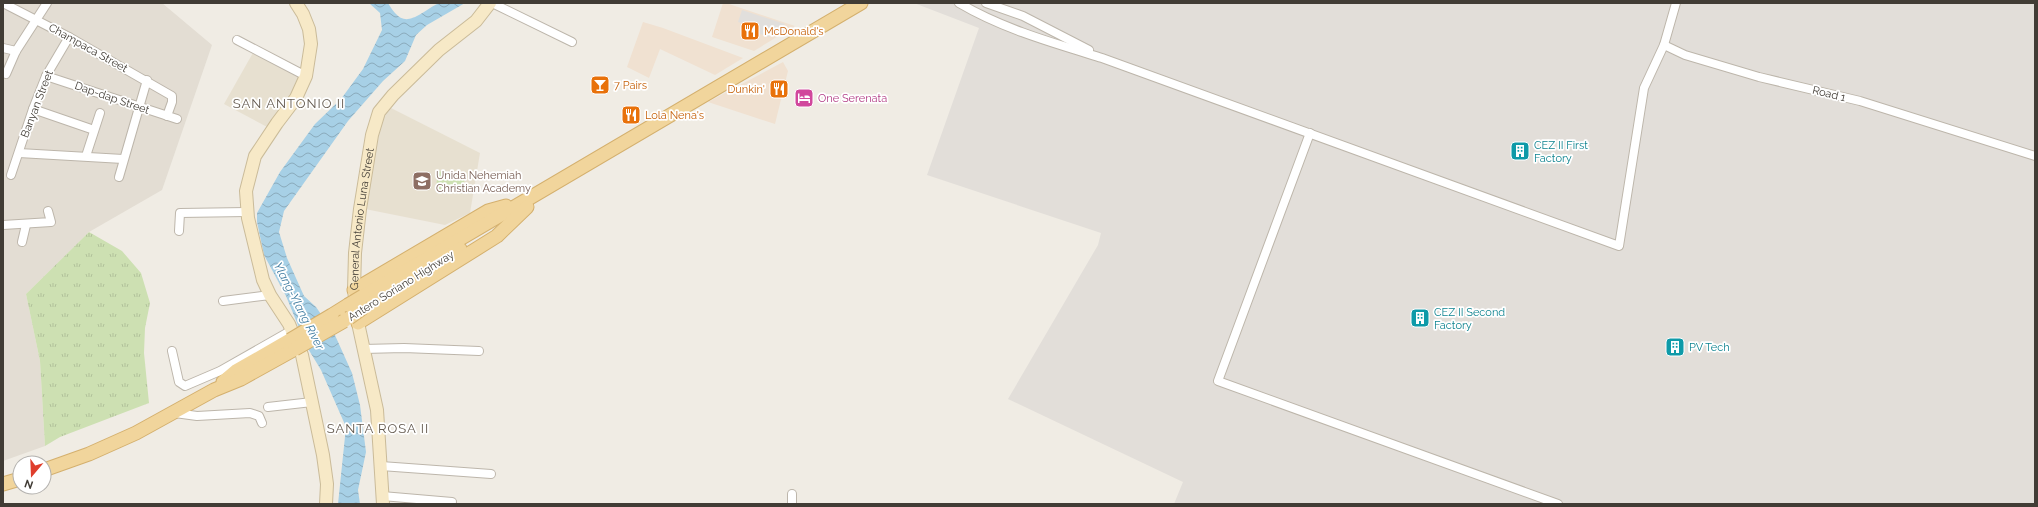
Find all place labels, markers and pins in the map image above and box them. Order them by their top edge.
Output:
restaurant icon: McDonald's [739,20,761,42]
place label: McDonald's [764,25,824,38]
bar icon: 7 Pairs [589,74,611,96]
restaurant icon: Dunkin' [768,78,790,100]
place label: 7 Pairs [614,79,647,92]
place label: Dunkin' [727,83,765,96]
hotel icon: One Serenata [793,87,815,109]
place label: One Serenata [818,92,887,105]
restaurant icon: Lola Nena's [620,104,642,126]
place label: Lola Nena's [645,109,704,122]
place label: CEZ II First Factory [1534,139,1588,165]
building icon: CEZ II First Factory [1509,140,1531,162]
place label: Unida Nehemiah Christian Academy [436,169,531,195]
school or university icon: Unida Nehemiah Christian Academy [411,170,433,192]
place label: CEZ II Second Factory [1434,306,1505,332]
building icon: CEZ II Second Factory [1409,307,1431,329]
building icon: PV Tech [1664,336,1686,358]
place label: PV Tech [1689,341,1730,354]

